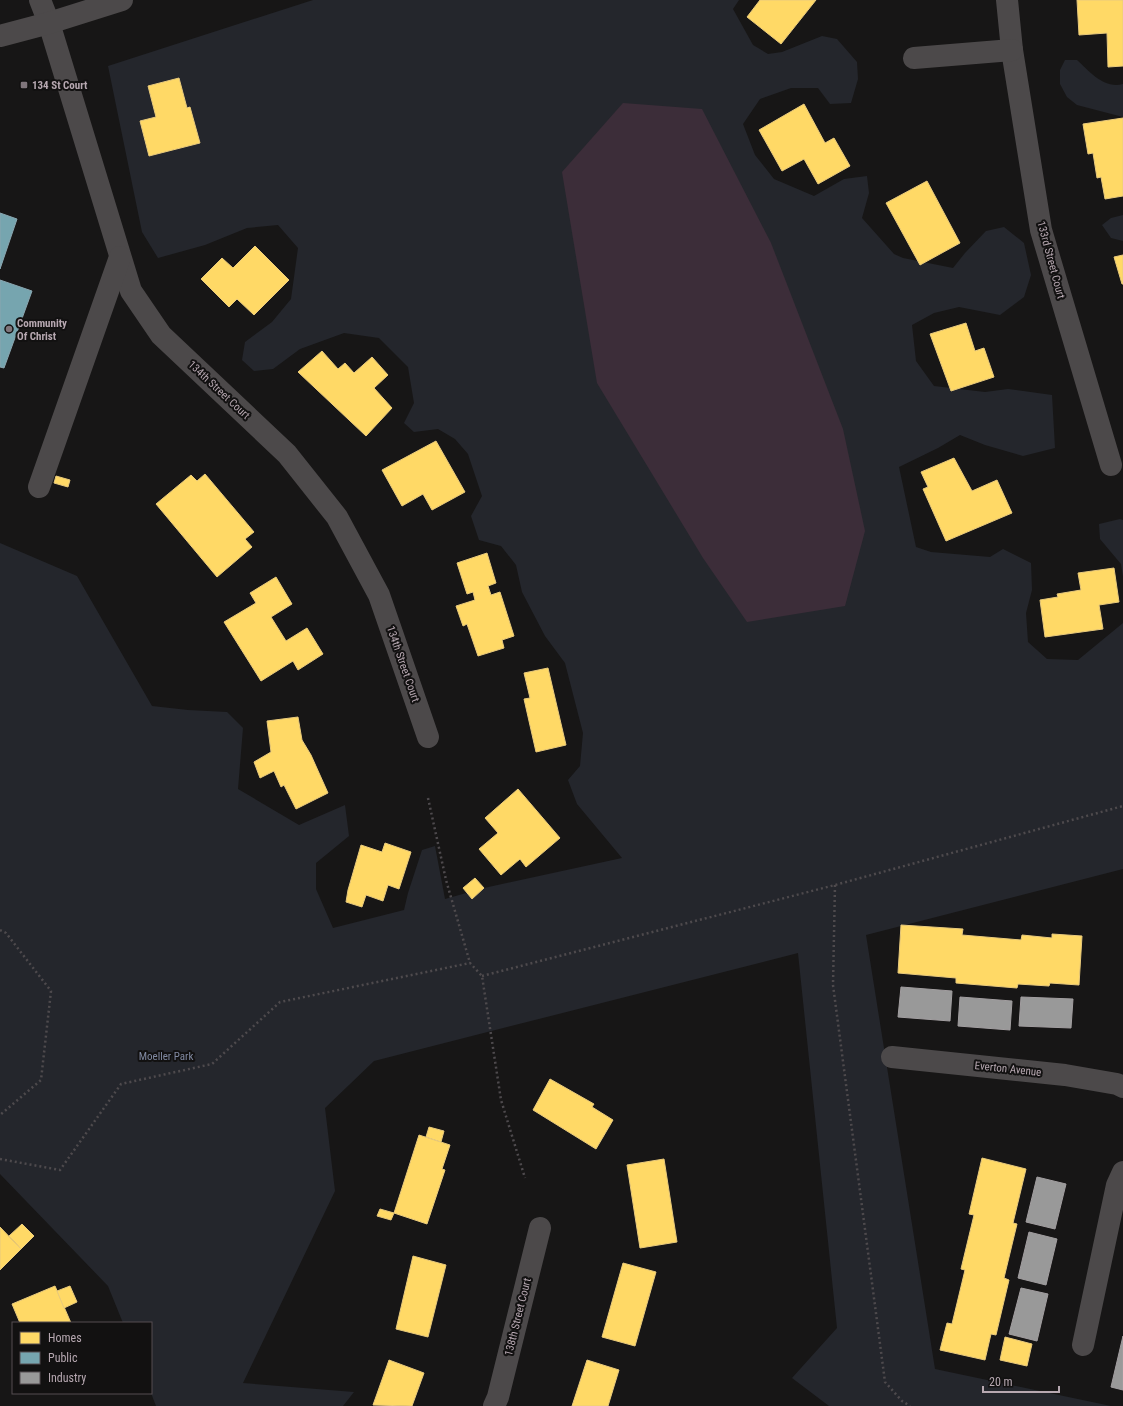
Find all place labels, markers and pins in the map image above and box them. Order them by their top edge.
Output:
place label: 134 St Court [32,79,88,92]
marker: 134 St Court [19,80,29,90]
place label: Community Of Christ [17,317,67,343]
marker: Community Of Christ [4,324,14,334]

